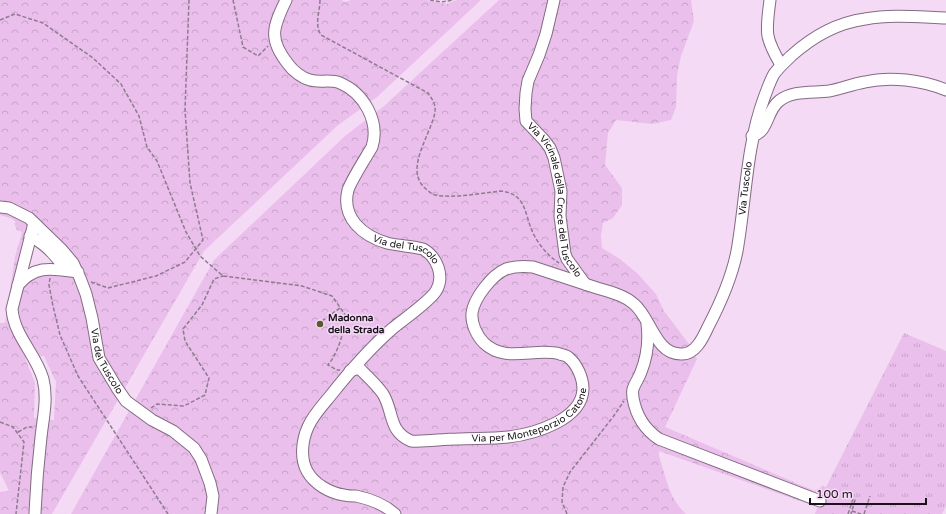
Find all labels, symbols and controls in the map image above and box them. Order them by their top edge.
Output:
street label: Via Vicinale della Croce del Tuscolo [525,120,584,280]
street label: Via Tuscolo [736,161,755,216]
street label: Via del Tuscolo [371,232,442,266]
place label: Madonna della Strada [328,312,385,336]
marker: Madonna della Strada [315,319,325,329]
street label: Via del Tuscolo [88,327,125,396]
street label: Via per Monteporzio Catone [471,387,589,445]
scale bar [810,480,926,506]
text: 100 m [816,487,853,501]

